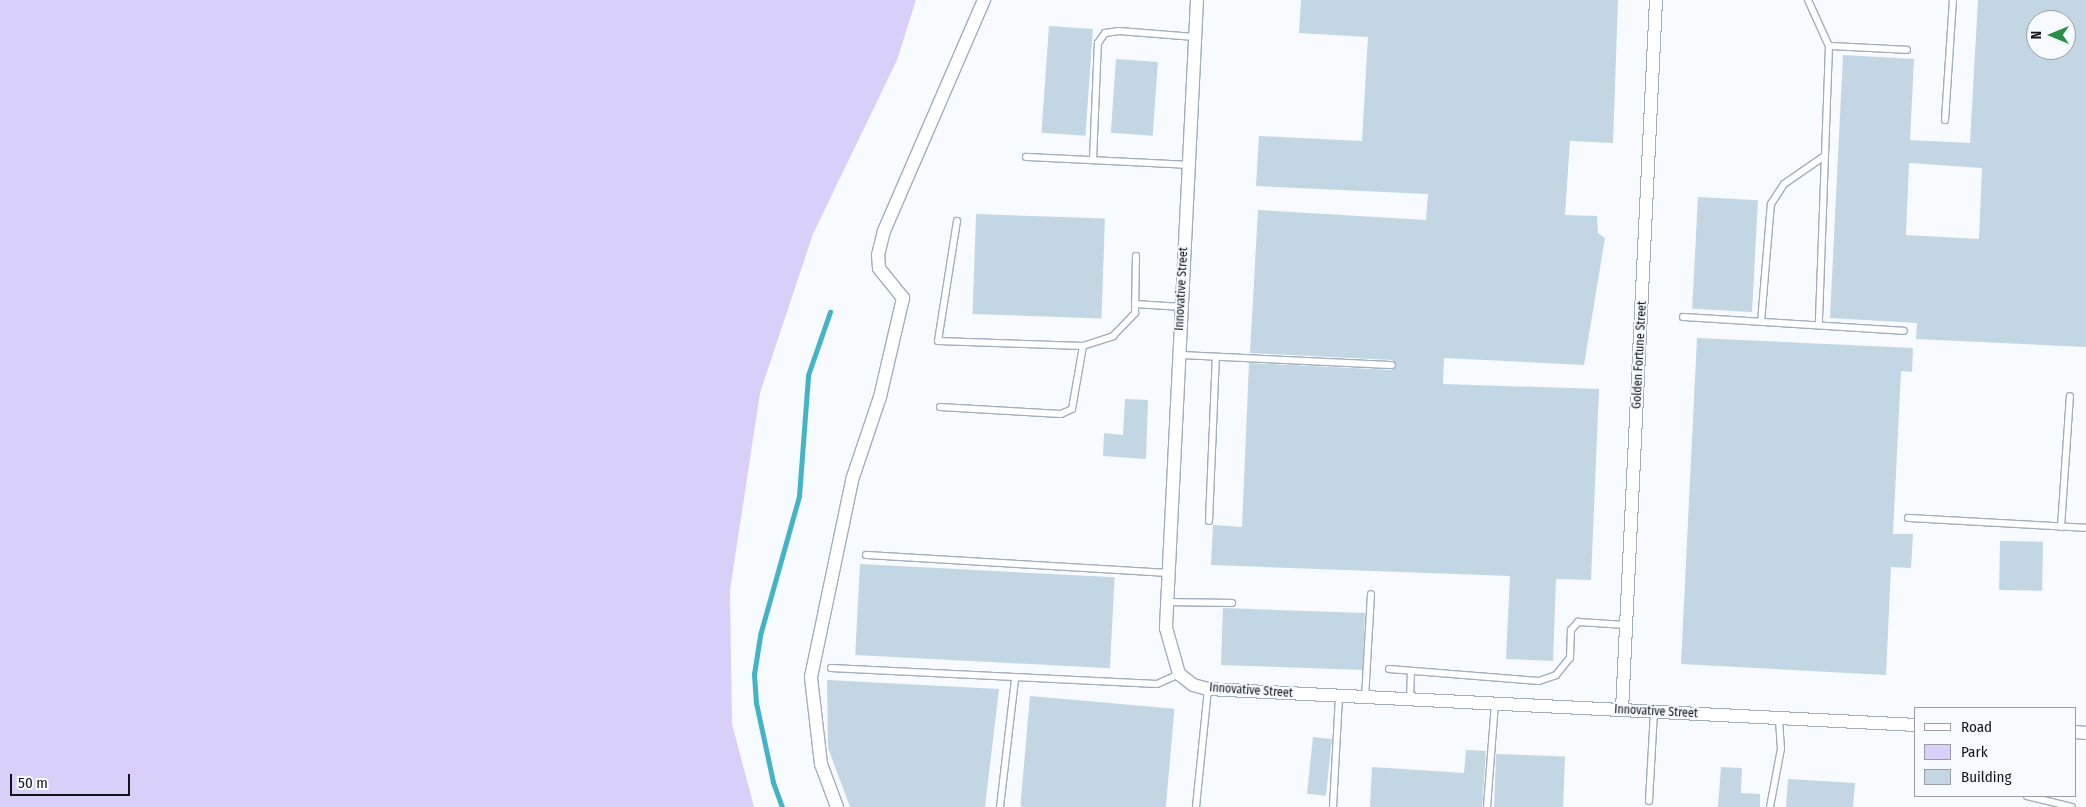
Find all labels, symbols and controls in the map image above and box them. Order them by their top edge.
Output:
north arrow [2026,10,2076,60]
text: N [2028,31,2045,39]
street label: Innovative Street [1173,247,1191,331]
street label: Golden Fortune Street [1630,301,1650,409]
street label: Innovative Street [1209,681,1293,701]
street label: Innovative Street [1614,703,1698,721]
legend [1914,707,2076,797]
text: Road [1961,718,1992,736]
text: Park [1961,743,1988,761]
scale bar [12,764,132,796]
text: Building [1961,768,2012,786]
text: 50 m [18,774,48,792]

